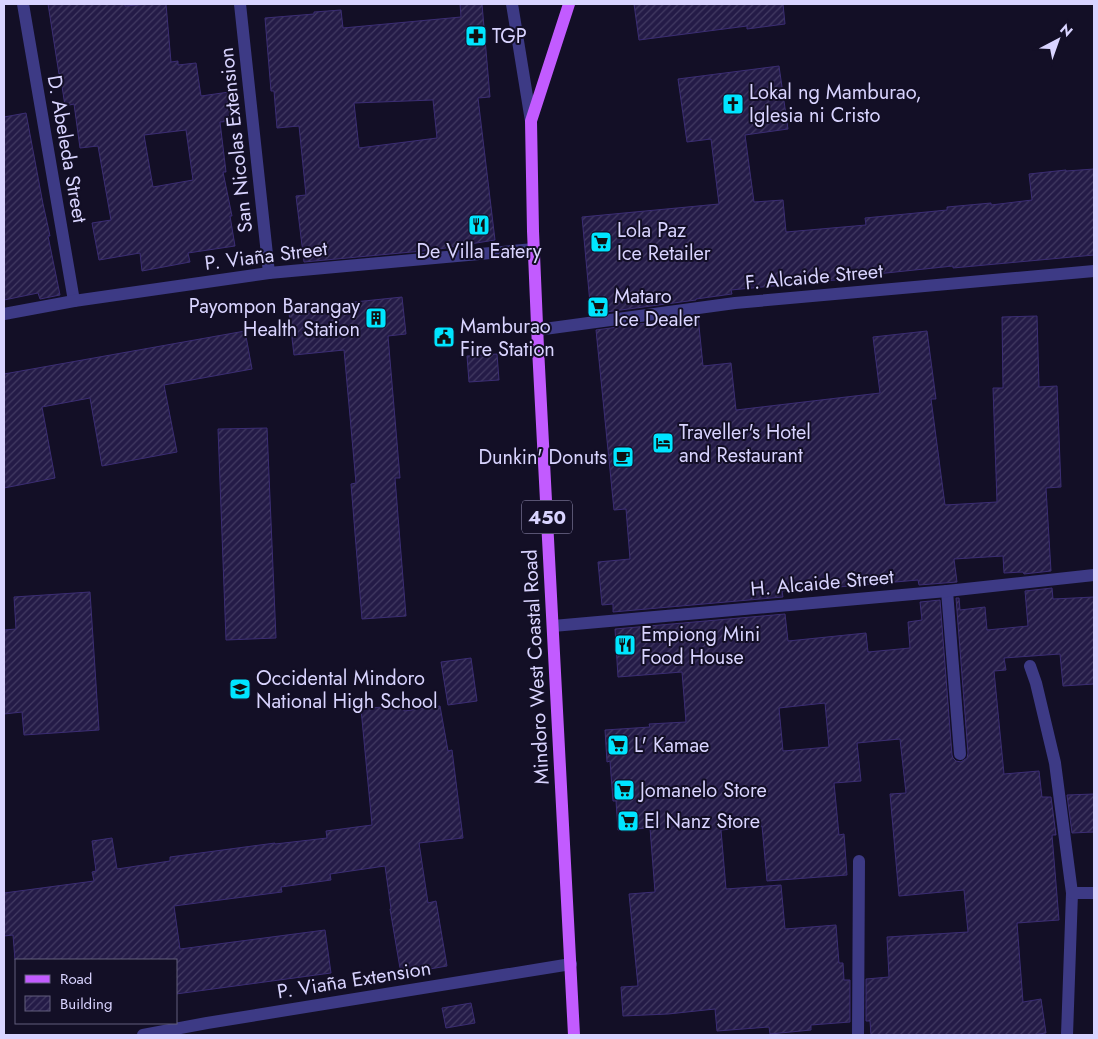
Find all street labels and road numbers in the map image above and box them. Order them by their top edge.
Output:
street label: San Nicolas Extension [212,46,260,234]
street label: D. Abeleda Street [40,73,94,225]
street label: P. Viaña Street [203,234,329,278]
street label: F. Alcaide Street [744,257,884,297]
road number: 450 [522,501,572,534]
street label: Mindoro West Coastal Road [515,549,557,785]
street label: H. Alcaide Street [749,562,895,604]
street label: P. Viaña Extension [275,954,433,1006]

